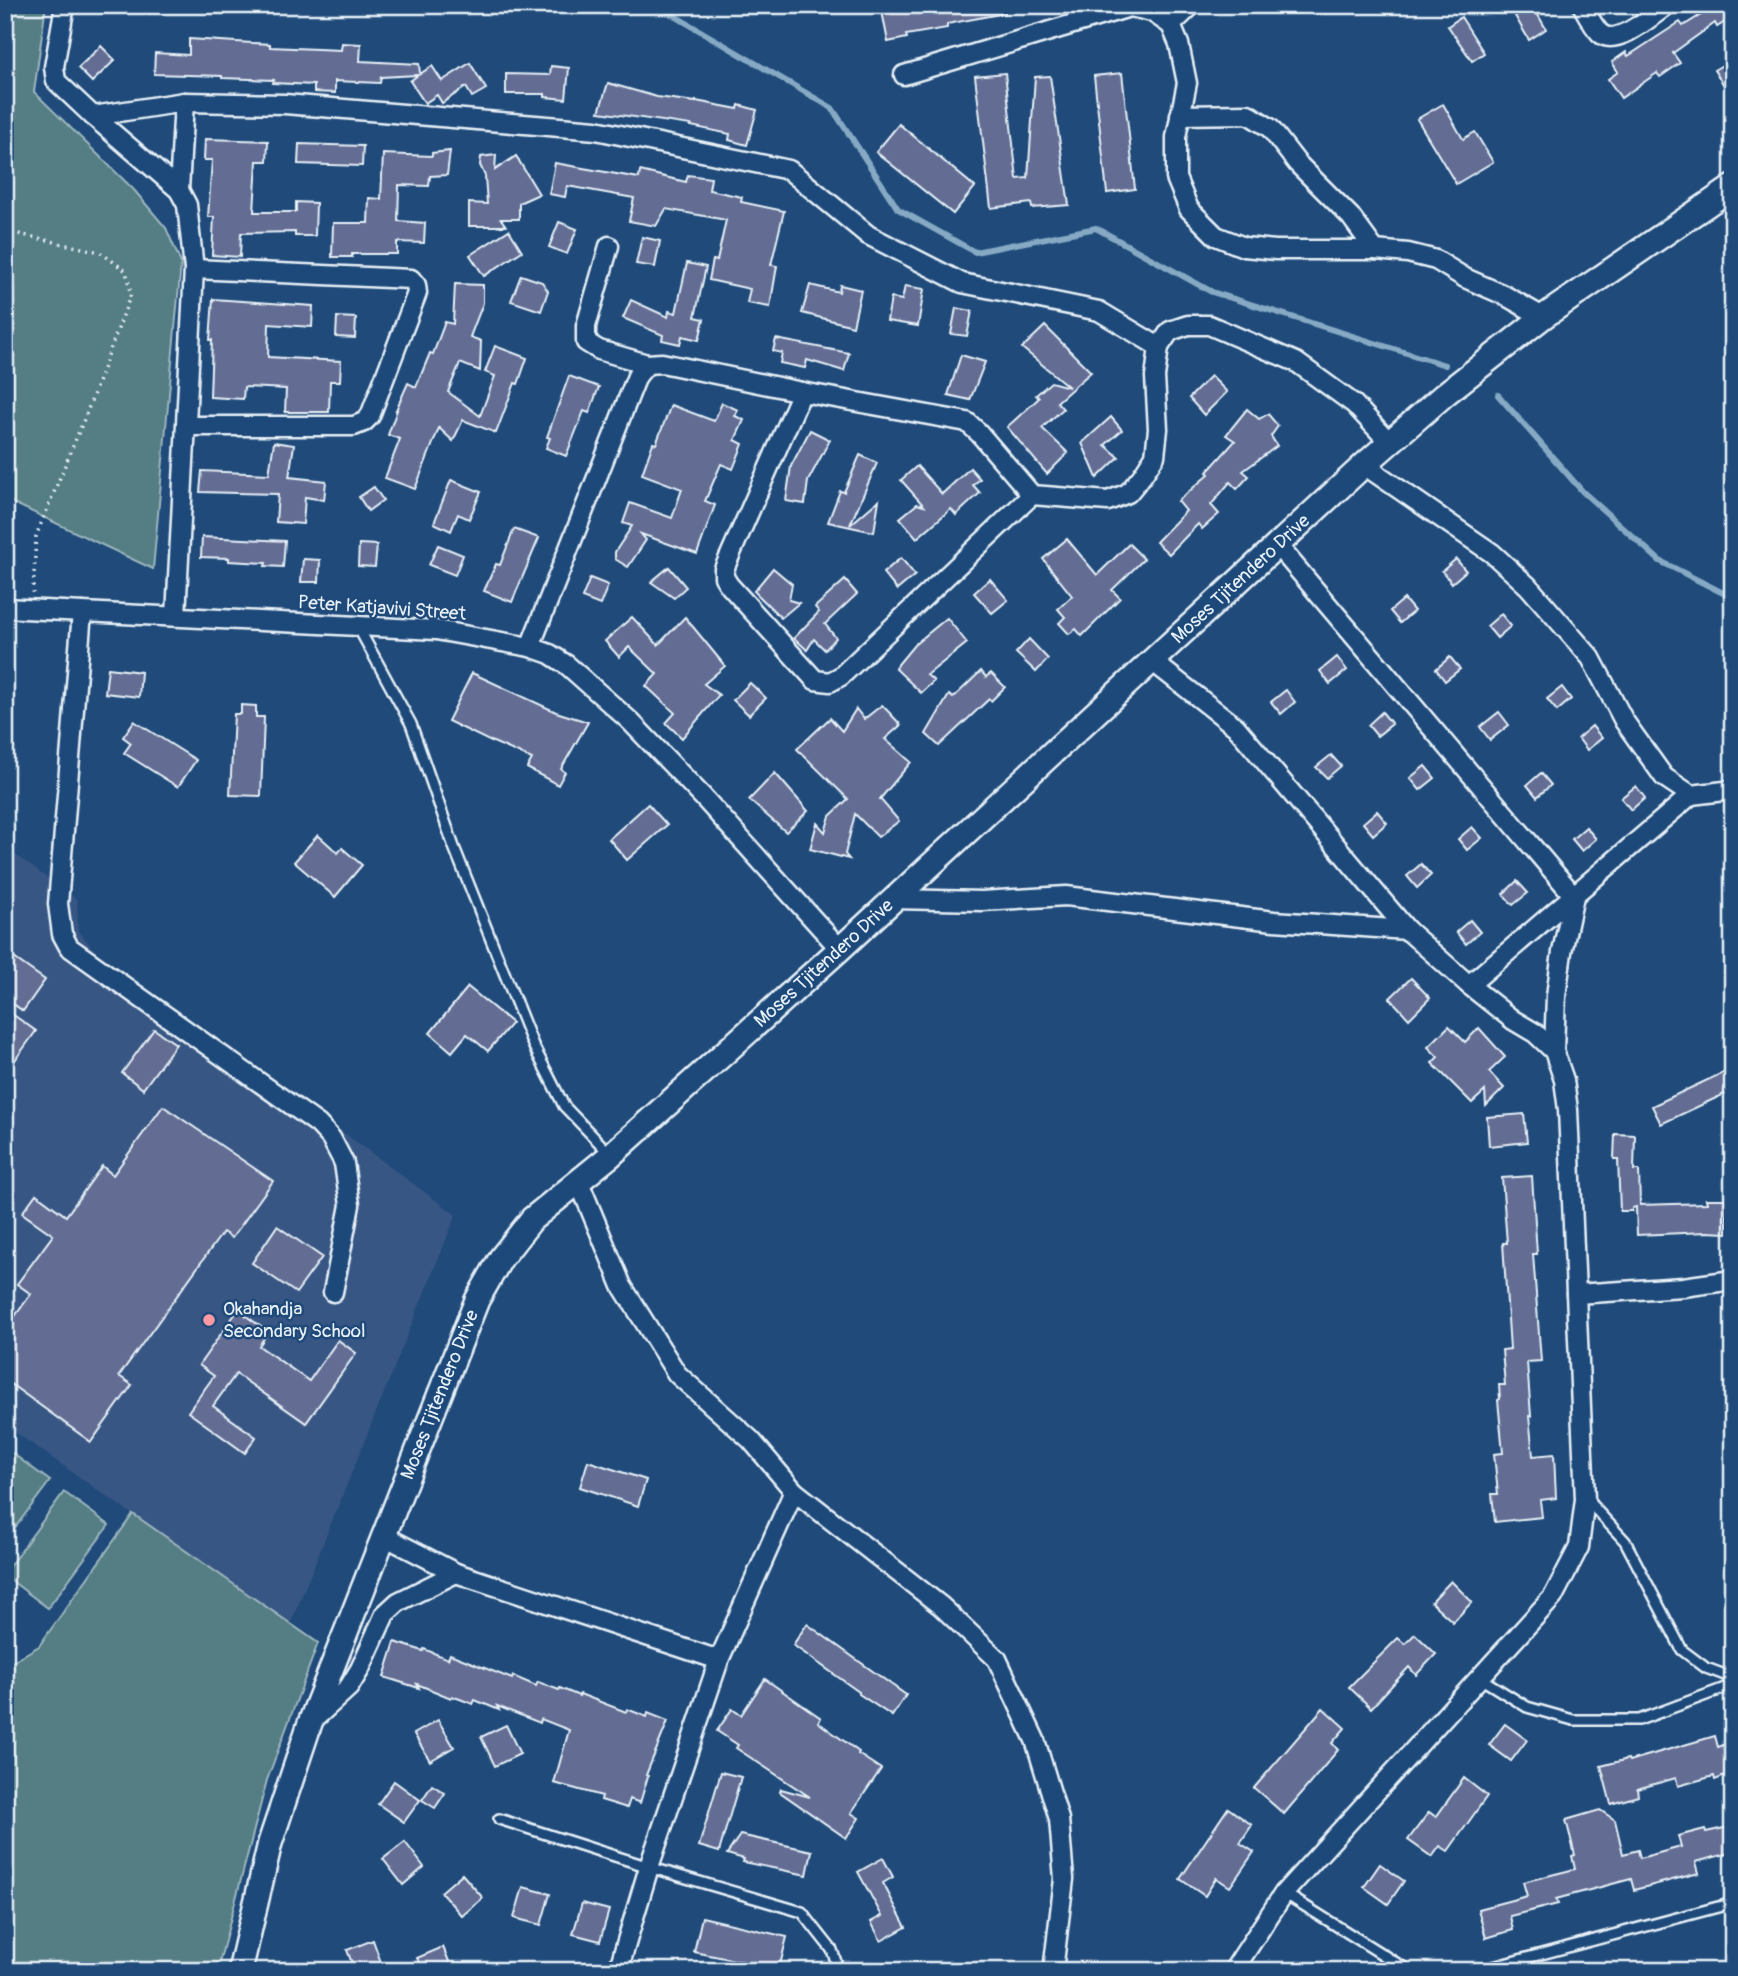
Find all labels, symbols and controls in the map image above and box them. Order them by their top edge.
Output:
street label: Moses Tjitendero Drive [1166,509,1315,649]
street label: Peter Katjavivi Street [297,590,467,626]
street label: Moses Tjitendero Drive [749,893,899,1033]
place label: Okahandja Secondary School [223,1297,366,1343]
street label: Moses Tjitendero Drive [395,1306,484,1483]
marker: Okahandja Secondary School [201,1312,217,1328]

